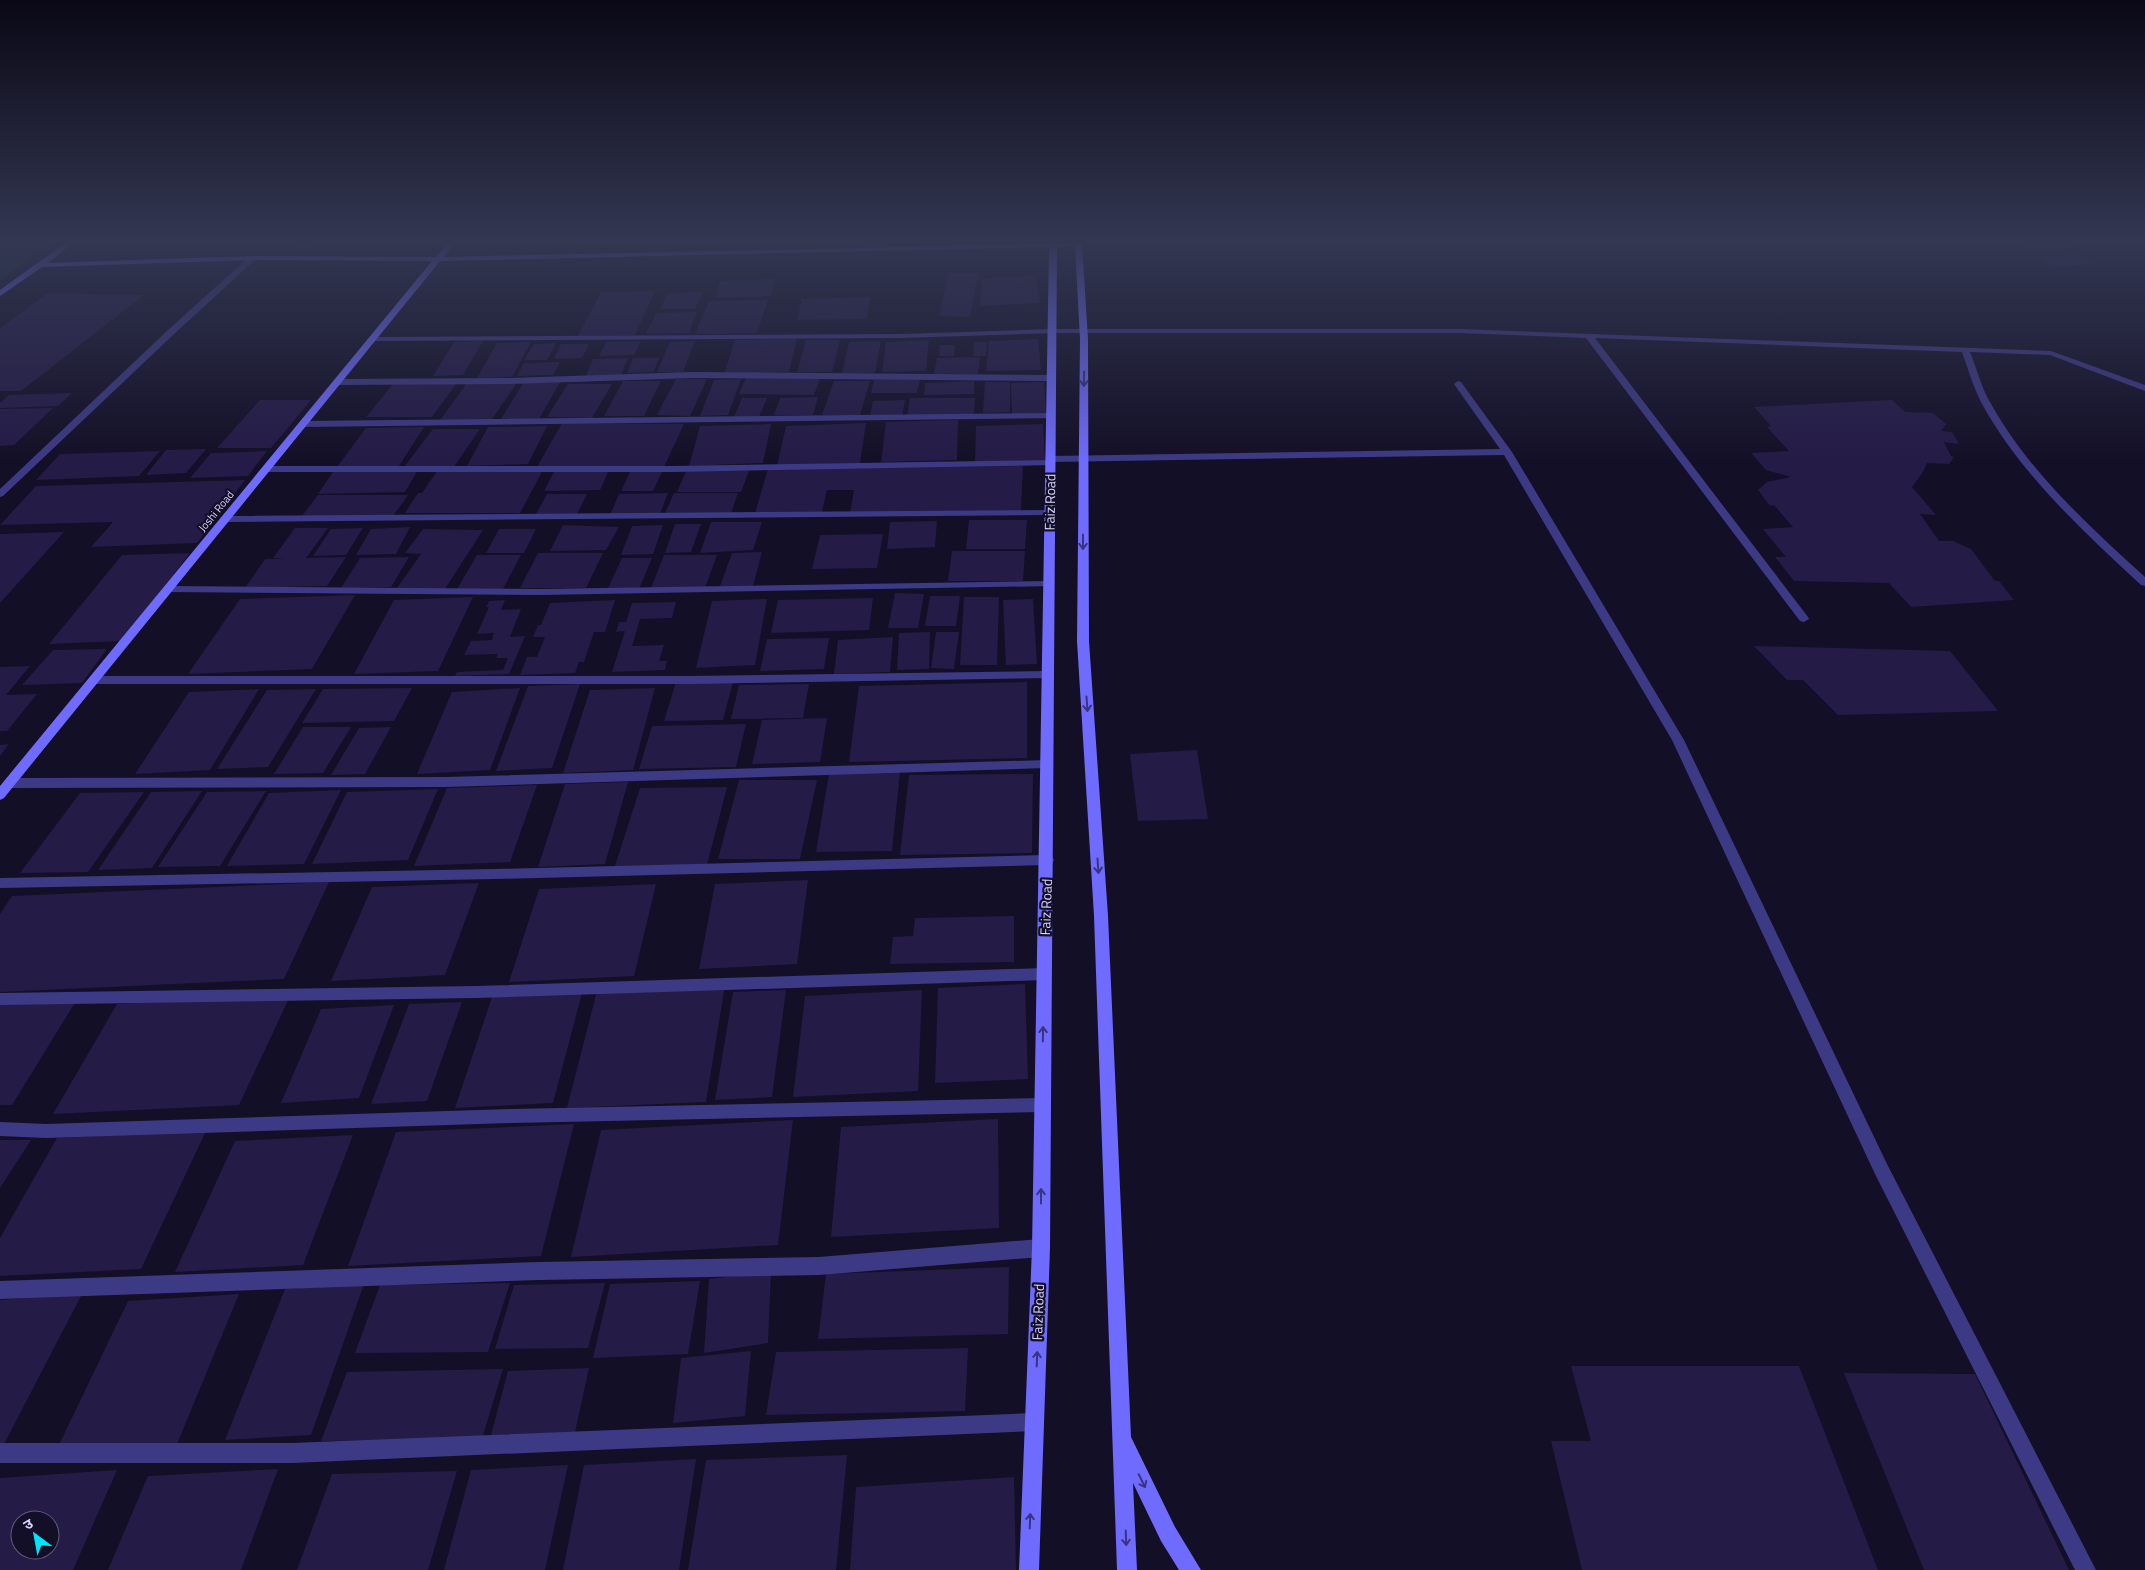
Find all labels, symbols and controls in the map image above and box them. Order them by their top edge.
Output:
one-way arrow [1079,371,1089,387]
street label: Faiz Road [1039,473,1060,531]
street label: Joshi Road [194,487,238,535]
one-way arrow [1078,534,1088,550]
one-way arrow [1083,696,1092,712]
one-way arrow [1093,858,1103,874]
street label: Faiz Road [1034,878,1057,936]
one-way arrow [1038,1026,1048,1042]
one-way arrow [1036,1189,1046,1205]
street label: Faiz Road [1026,1283,1049,1341]
one-way arrow [1032,1351,1041,1367]
one-way arrow [1137,1473,1147,1488]
north arrow [10,1510,60,1560]
text: उ [19,1512,38,1535]
one-way arrow [1026,1514,1035,1530]
one-way arrow [1121,1530,1131,1546]

